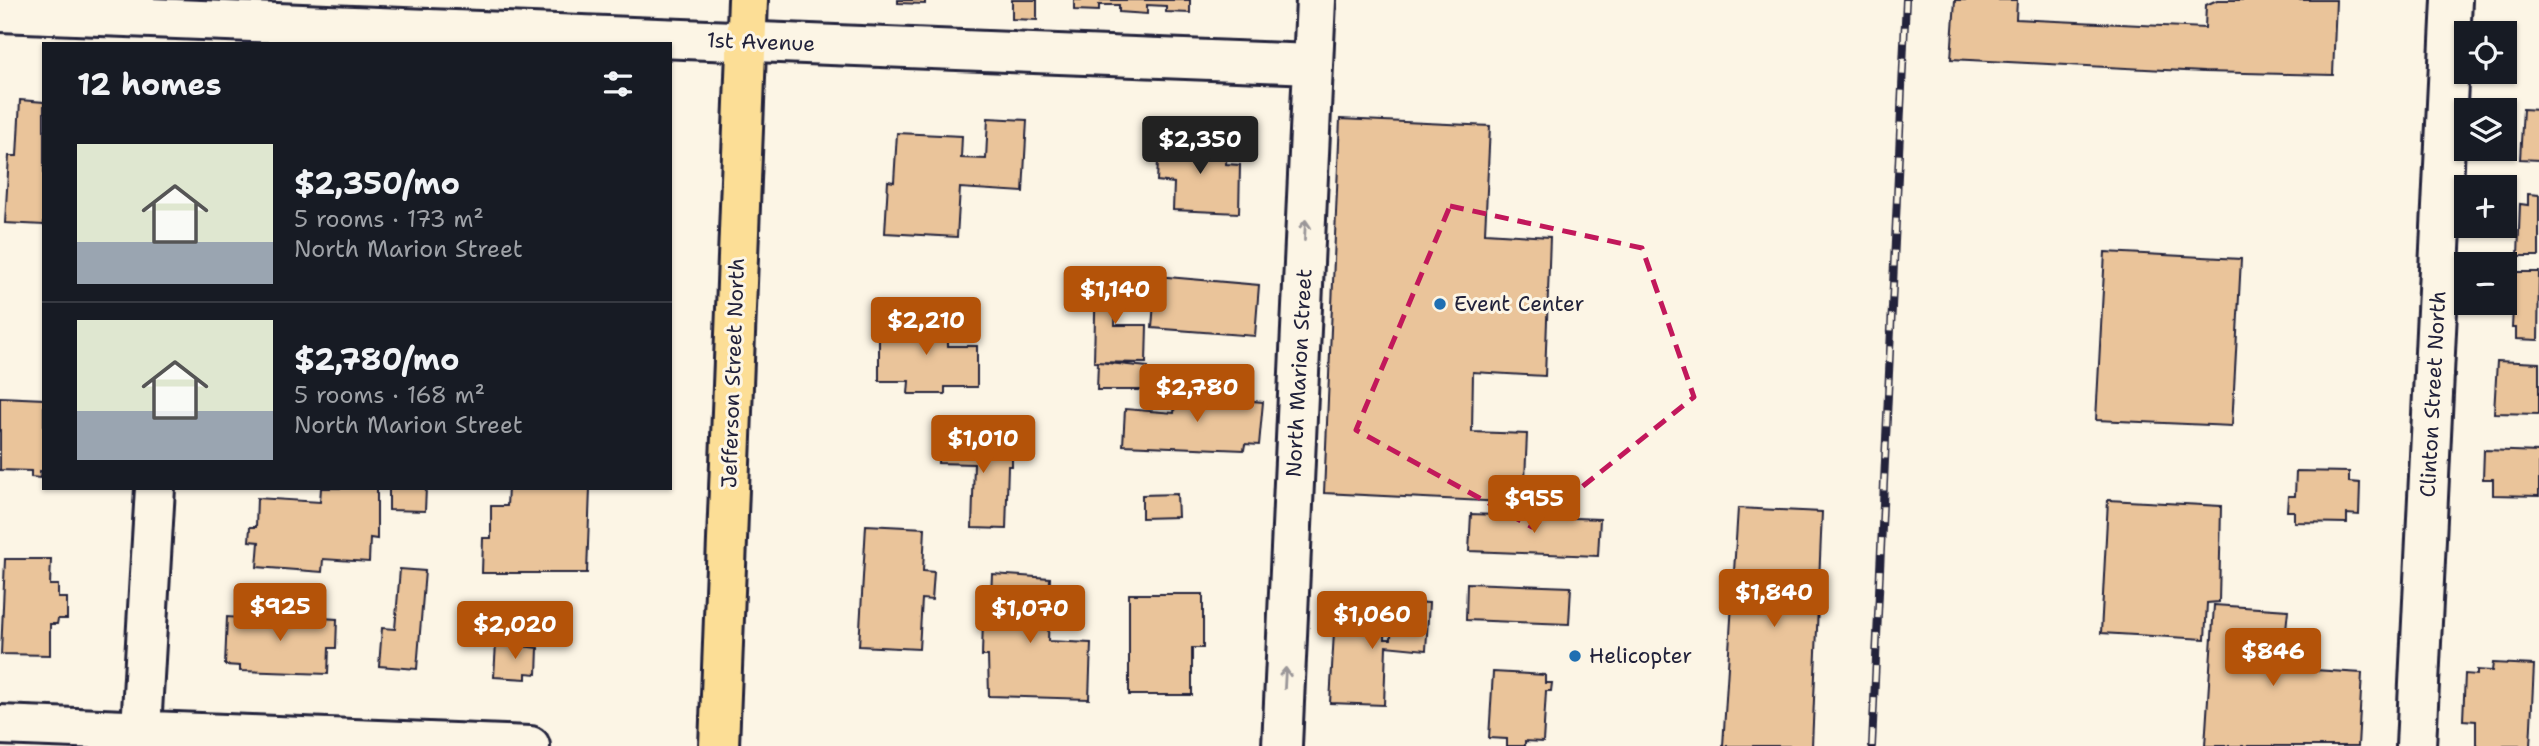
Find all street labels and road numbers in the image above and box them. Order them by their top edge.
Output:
street label: 1st Avenue [706,26,816,58]
street label: Jefferson Street North [715,257,751,489]
street label: North Marion Street [1280,268,1318,478]
street label: Clinton Street North [2414,290,2452,498]

